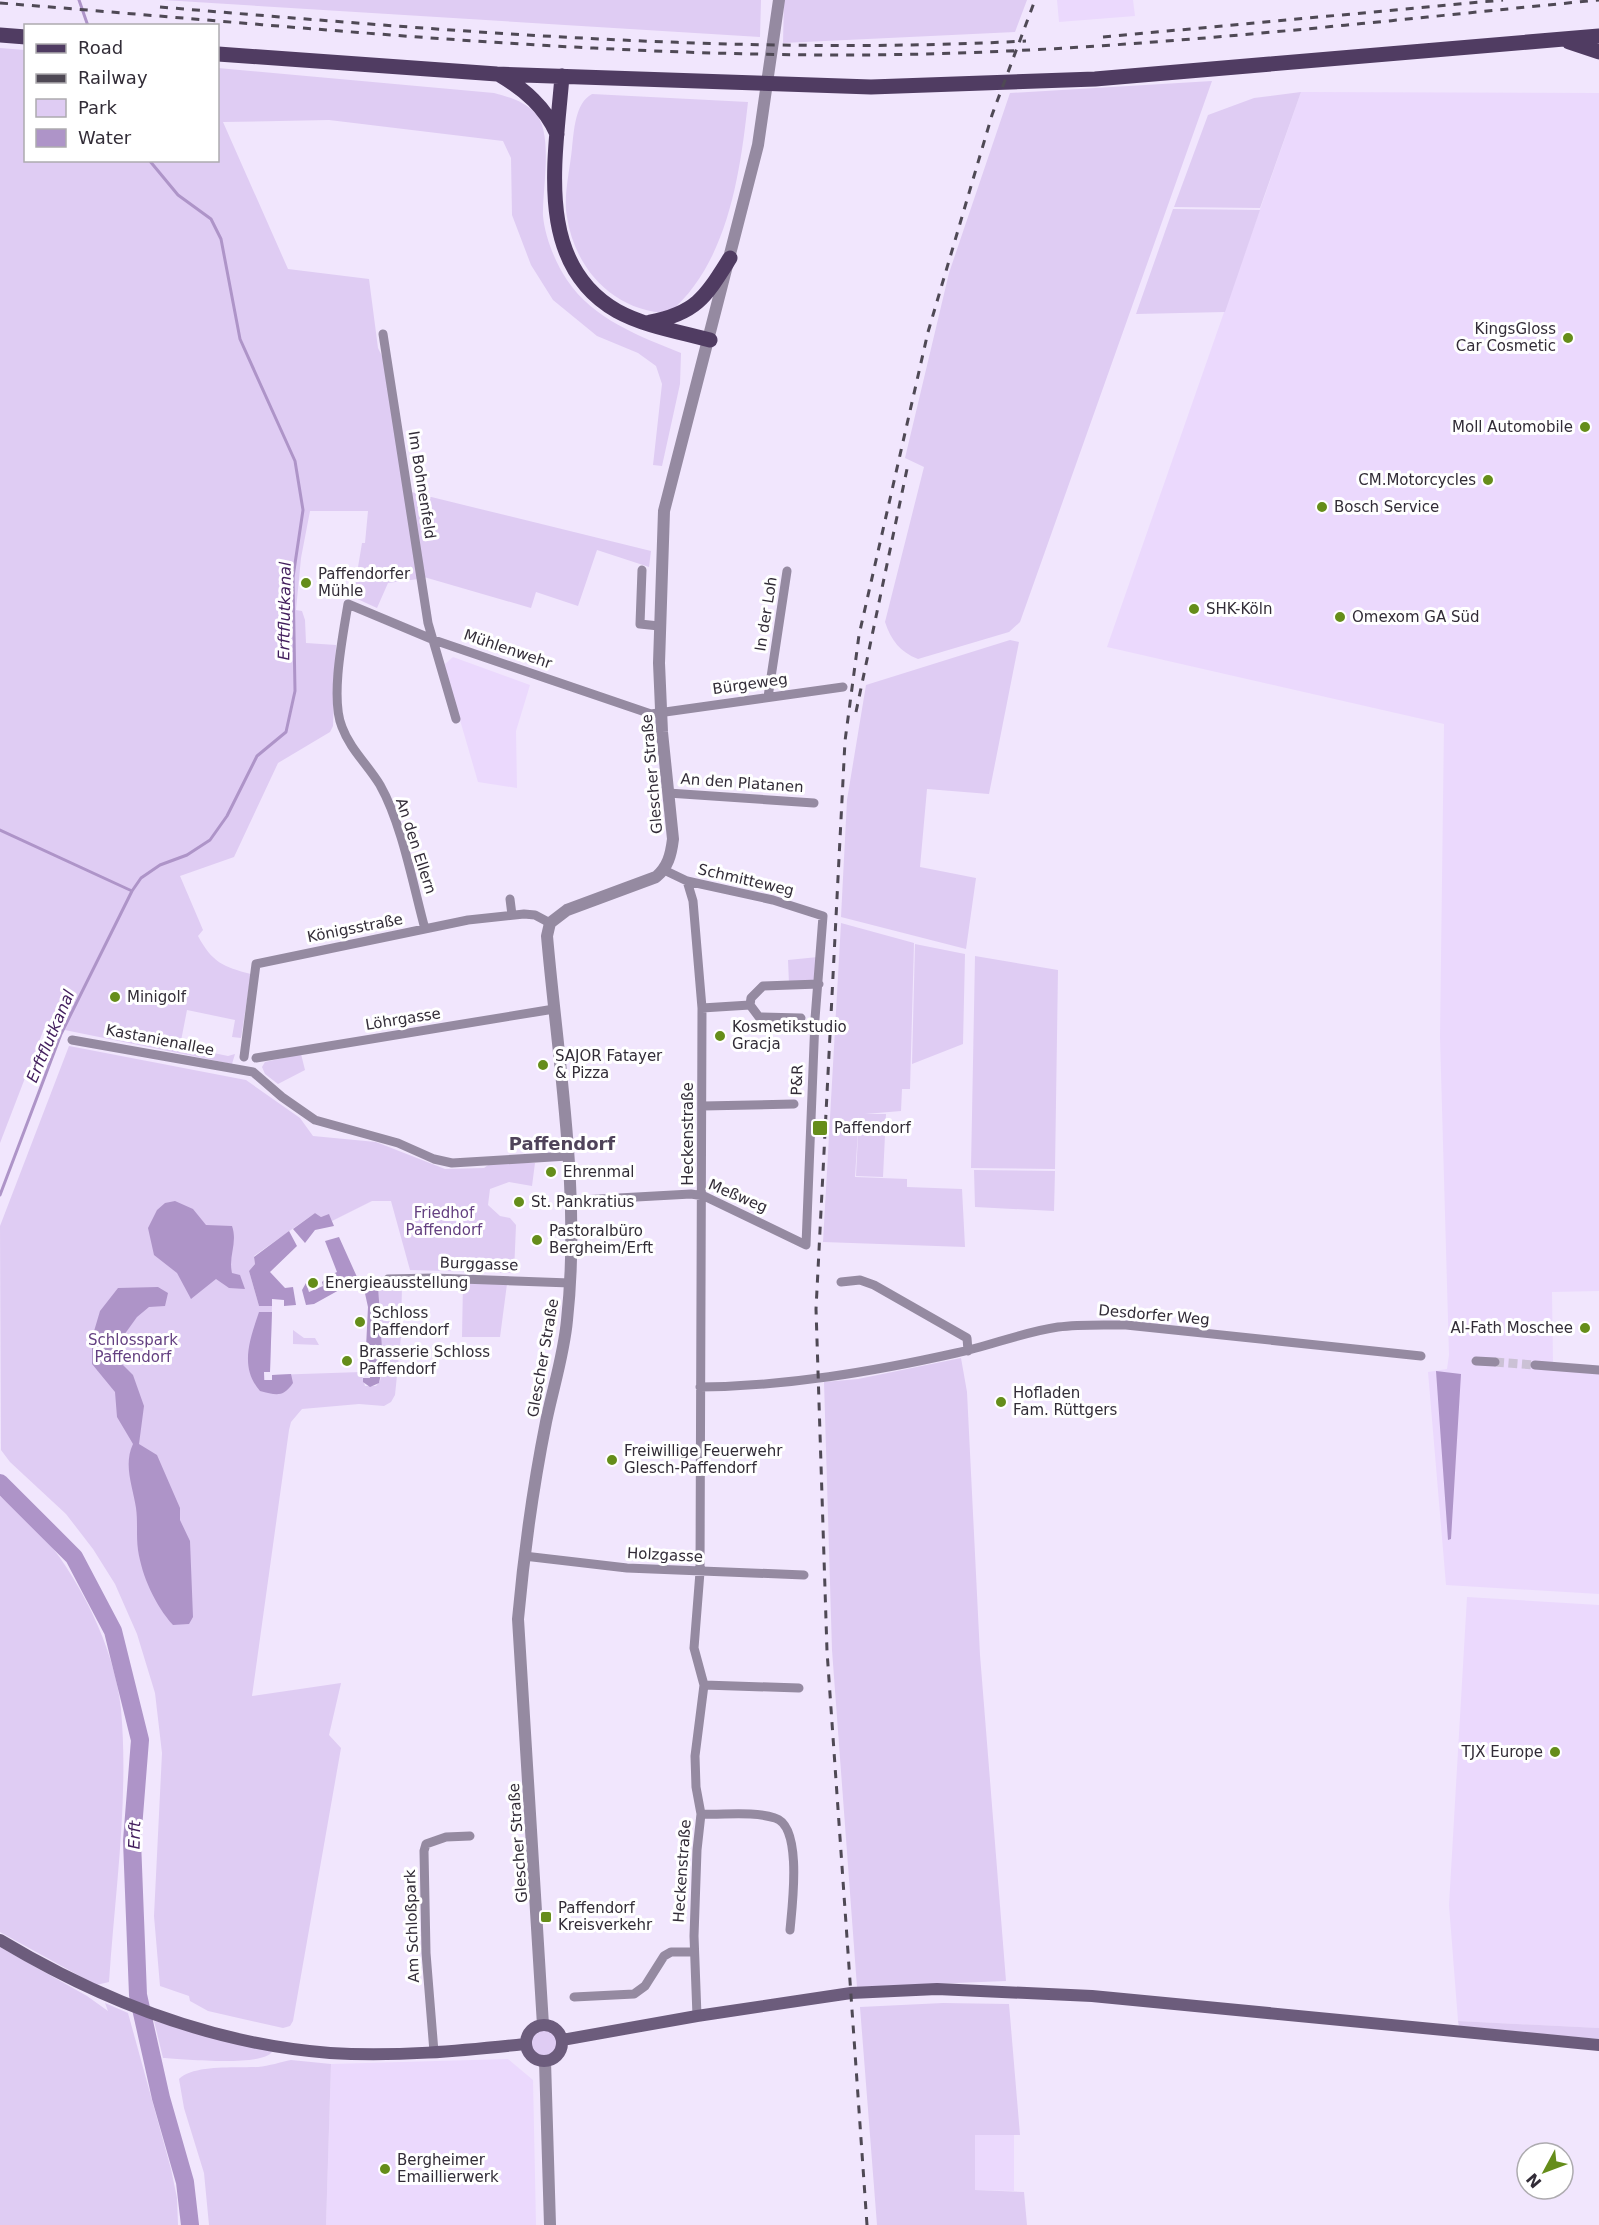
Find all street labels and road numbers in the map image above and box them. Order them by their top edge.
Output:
street label: Im Bohnenfeld [405,430,439,540]
street label: In der Loh [751,575,781,653]
street label: Mühlenwehr [462,626,555,673]
street label: Bürgeweg [711,670,789,698]
street label: Glescher Straße [638,713,666,835]
street label: An den Platanen [680,770,804,796]
street label: An den Ellern [392,796,440,896]
street label: Schmitteweg [696,860,796,900]
street label: Königsstraße [306,910,404,946]
street label: Löhrgasse [364,1004,442,1034]
street label: Kastanienallee [104,1021,216,1059]
street label: P&R [787,1064,807,1096]
street label: Heckenstraße [679,1082,697,1186]
street label: Meßweg [706,1175,770,1217]
street label: Burggasse [439,1254,519,1274]
street label: Glescher Straße [524,1297,562,1419]
street label: Desdorfer Weg [1098,1301,1210,1329]
street label: Holzgasse [627,1544,703,1566]
street label: Glescher Straße [505,1782,531,1904]
street label: Heckenstraße [669,1819,695,1923]
street label: Am Schloßpark [401,1869,423,1983]

